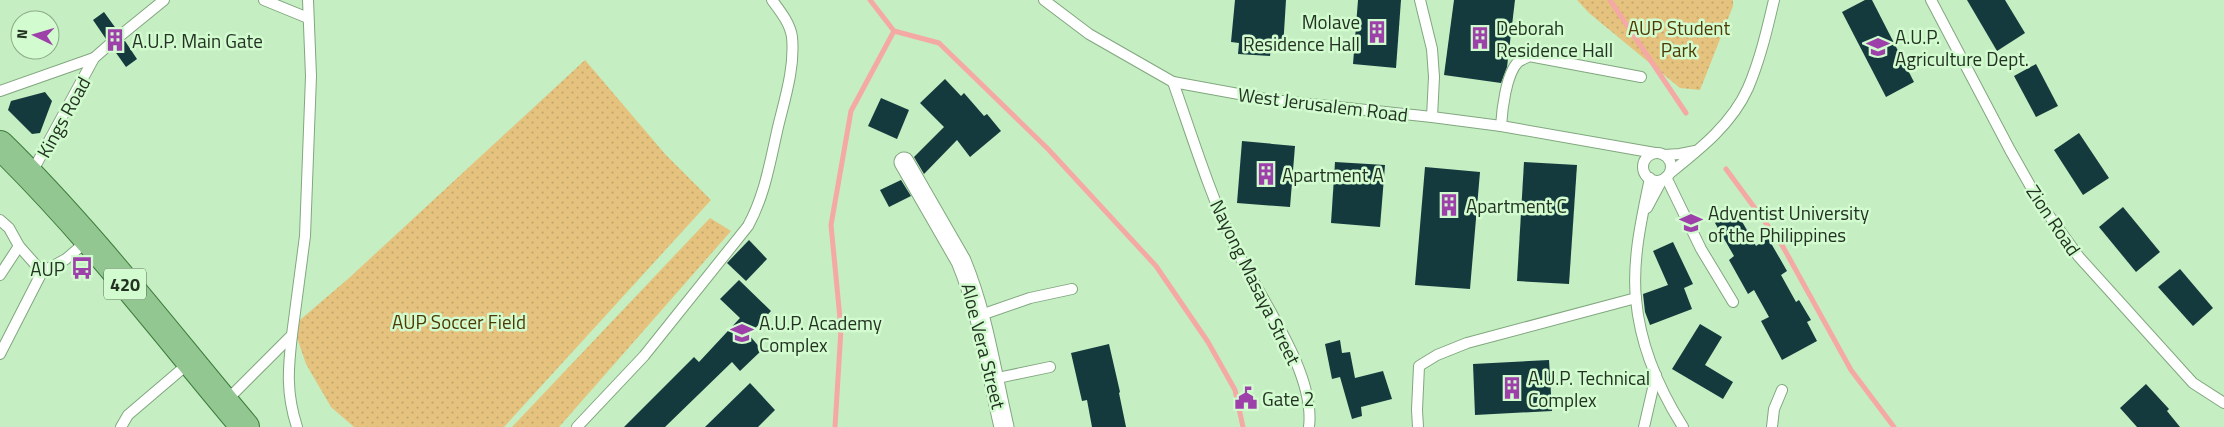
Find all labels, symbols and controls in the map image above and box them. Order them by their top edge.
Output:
place label: Molave Residence Hall [1243,7,1360,58]
north arrow [10,10,60,60]
place label: Deborah Residence Hall [1496,13,1613,64]
park label: AUP Student Park [1628,13,1730,64]
building icon: Molave Residence Hall [1364,19,1390,45]
place label: A.U.P. Agriculture Dept. [1895,22,2029,73]
building icon: Deborah Residence Hall [1467,25,1493,51]
place label: A.U.P. Main Gate [132,26,263,55]
building icon: A.U.P. Main Gate [102,27,128,53]
text: N [11,28,32,40]
school or university icon: A.U.P. Agriculture Dept. [1865,34,1891,60]
street label: Kings Road [29,71,97,163]
street label: West Jerusalem Road [1236,79,1410,129]
place label: Apartment A [1282,160,1384,189]
building icon: Apartment A [1253,161,1279,187]
street label: Zion Road [2020,179,2088,261]
place label: Apartment C [1466,191,1567,220]
building icon: Apartment C [1436,192,1462,218]
street label: Nayong Masaya Street [1203,194,1309,370]
place label: Adventist University of the Philippines [1708,198,1869,249]
school or university icon: Adventist University of the Philippines [1678,210,1704,236]
place label: AUP [30,254,65,283]
bus stop icon: AUP [69,255,95,281]
road number: 420 [104,268,146,300]
street label: Aloe Vera Street [954,280,1014,412]
park label: AUP Soccer Field [392,307,526,336]
place label: A.U.P. Academy Complex [759,308,882,359]
school or university icon: A.U.P. Academy Complex [729,320,755,346]
place label: A.U.P. Technical Complex [1528,363,1650,414]
building icon: A.U.P. Technical Complex [1499,375,1525,401]
place label: Gate 2 [1262,384,1314,413]
public building icon: Gate 2 [1233,385,1259,411]

